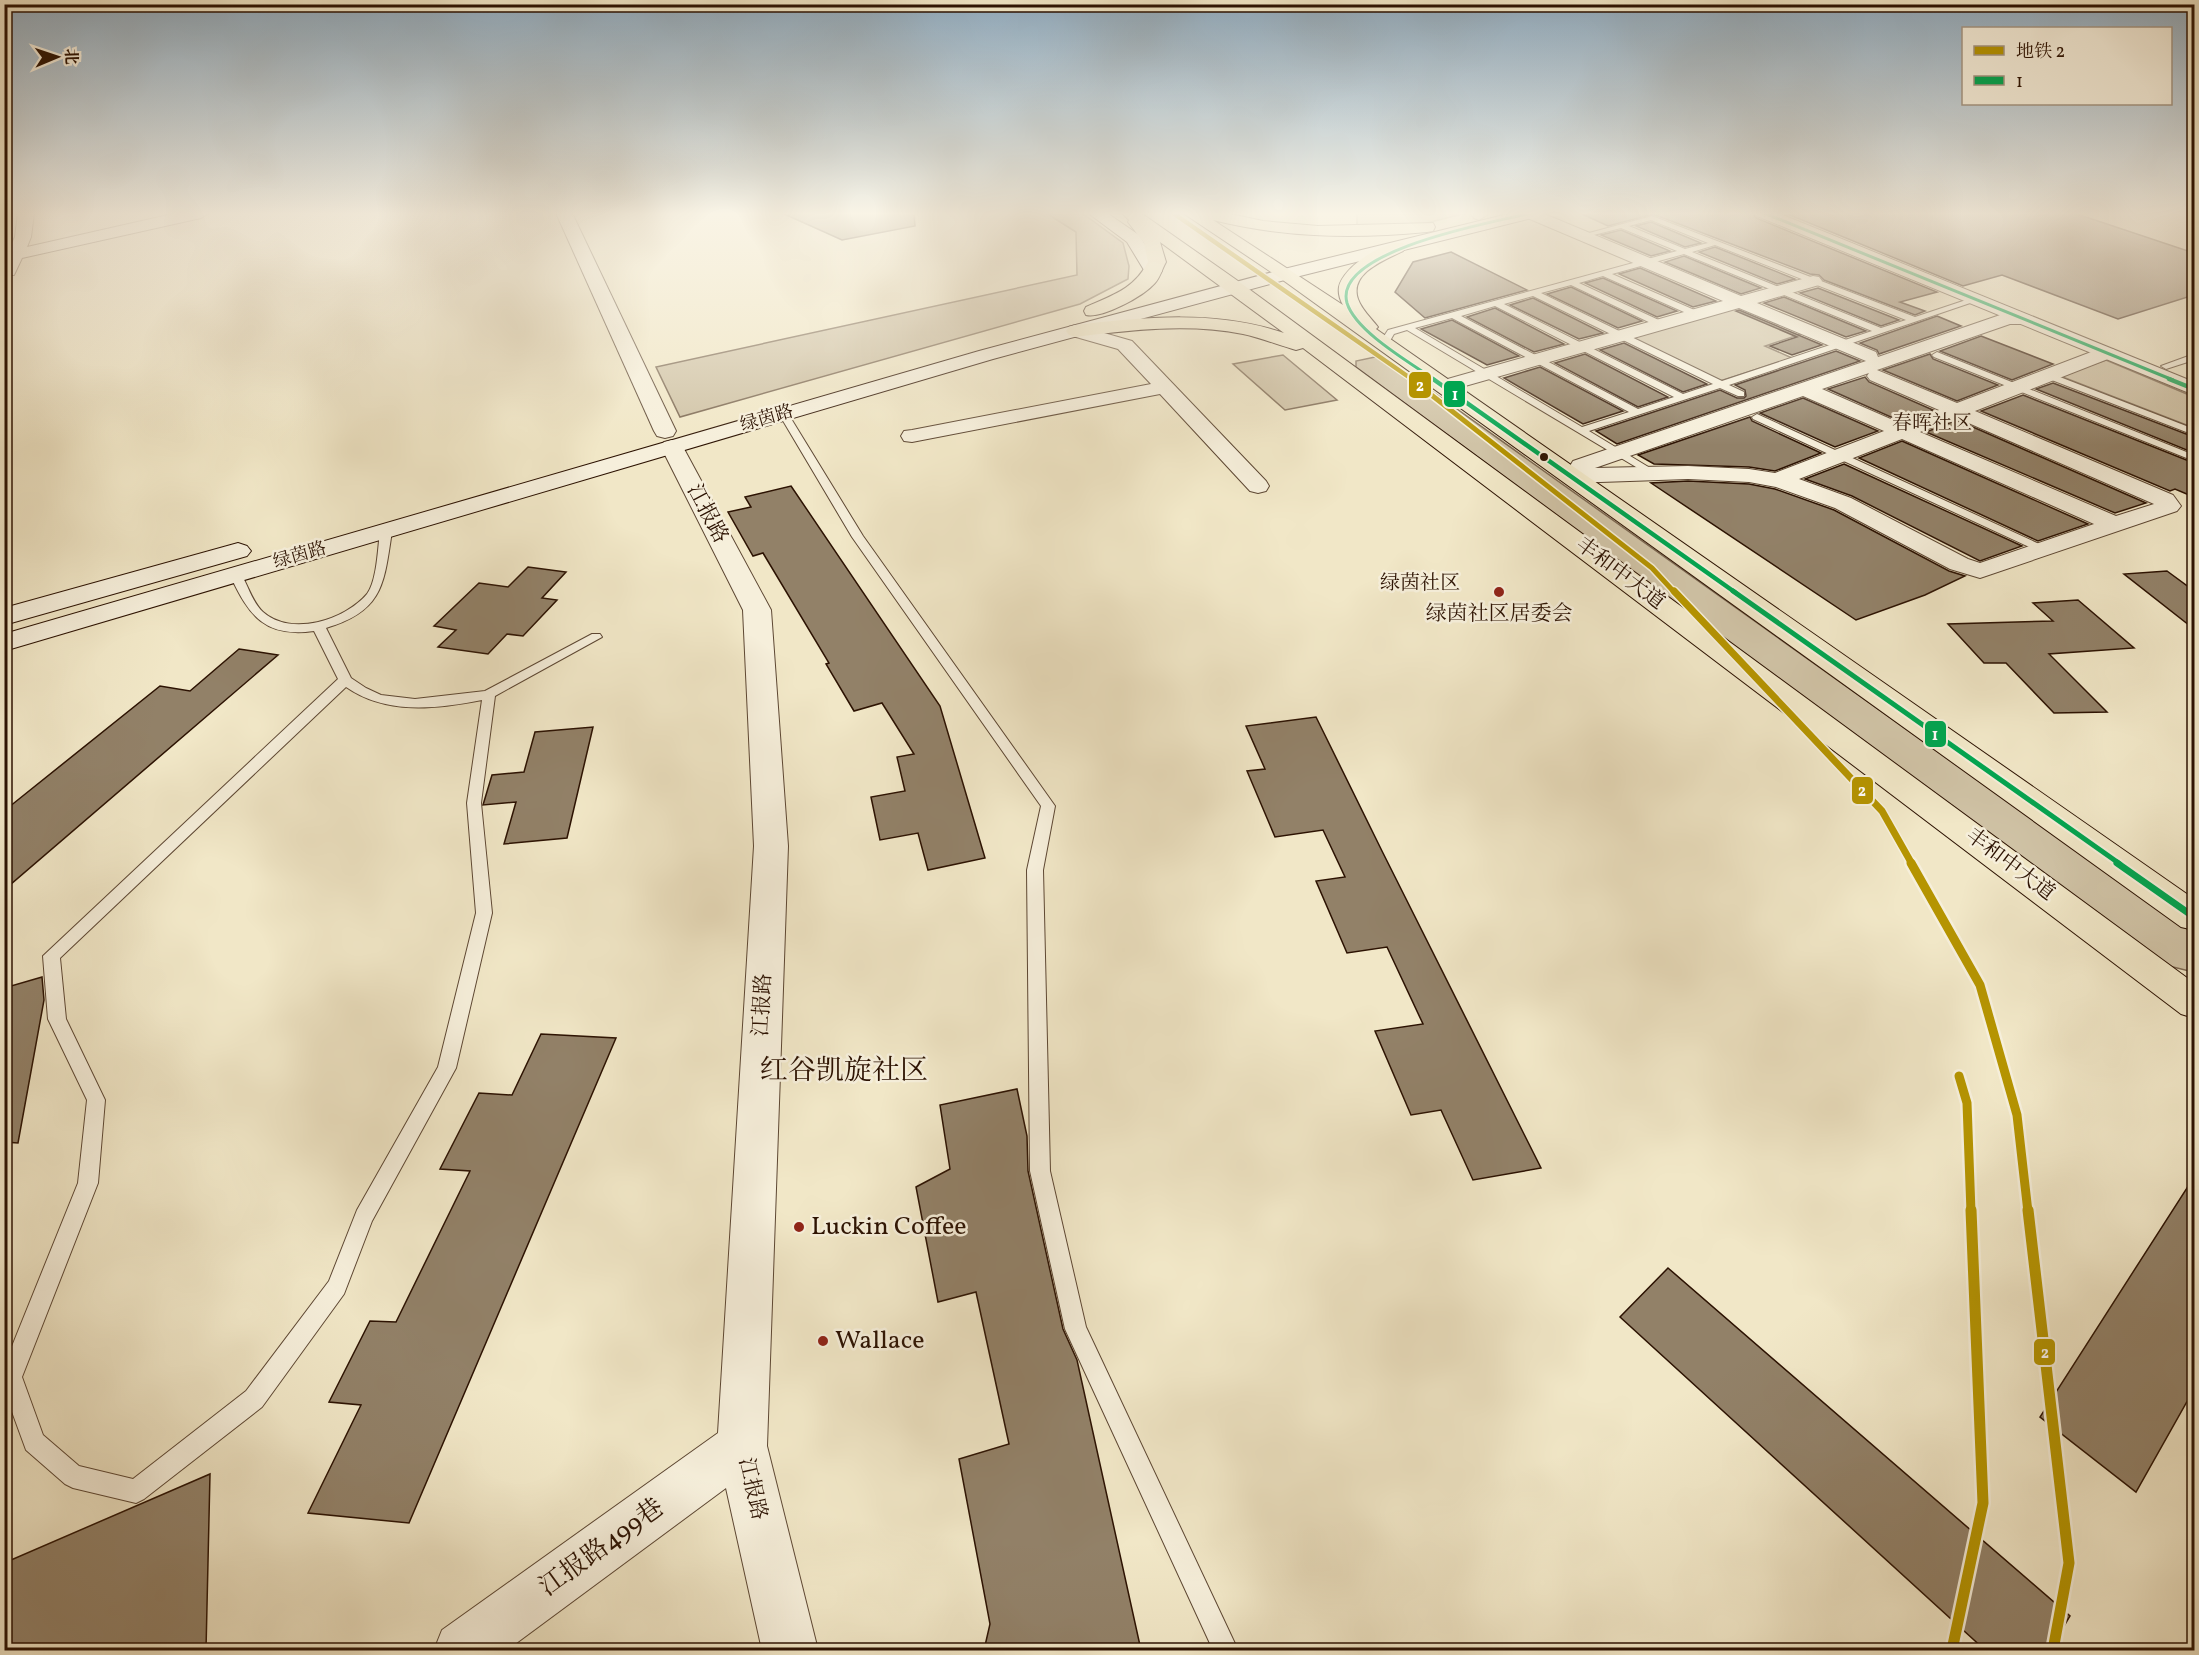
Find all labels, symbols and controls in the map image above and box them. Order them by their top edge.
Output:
north arrow [27,27,87,87]
legend [1962,27,2172,105]
text: 地铁 2 [2016,40,2065,65]
text: 北 [59,48,81,65]
text: 1 [2016,70,2023,95]
line badge: 2 [1408,371,1432,399]
text: 2 [1416,376,1424,398]
line badge: 1 [1443,380,1466,408]
text: 1 [1452,385,1458,407]
street label: 绿茵路 [738,400,796,438]
district label: 春晖社区 [1892,410,1972,438]
unlabelled marker [1538,451,1550,463]
street label: 江报路 [679,479,735,549]
street label: 丰和中大道 [1569,531,1671,617]
street label: 绿茵路 [271,537,329,575]
district label: 绿茵社区 [1380,570,1460,598]
marker: 绿茵社区居委会 [1492,585,1506,599]
place label: 绿茵社区居委会 [1426,600,1573,629]
line badge: 1 [1924,720,1947,748]
text: 1 [1932,725,1938,747]
line badge: 2 [1851,776,1874,805]
text: 2 [1858,781,1866,803]
street label: 丰和中大道 [1959,822,2061,908]
street label: 江报路 [747,973,779,1037]
district label: 红谷凯旋社区 [760,1052,928,1091]
place label: Luckin Coffee [811,1209,967,1245]
marker: Luckin Coffee [792,1220,806,1234]
place label: Wallace [835,1323,925,1359]
marker: Wallace [816,1334,830,1348]
line badge: 2 [2033,1338,2056,1366]
text: 2 [2041,1343,2049,1365]
street label: 江报路 [731,1455,773,1523]
street label: 江报路499巷 [532,1491,672,1605]

